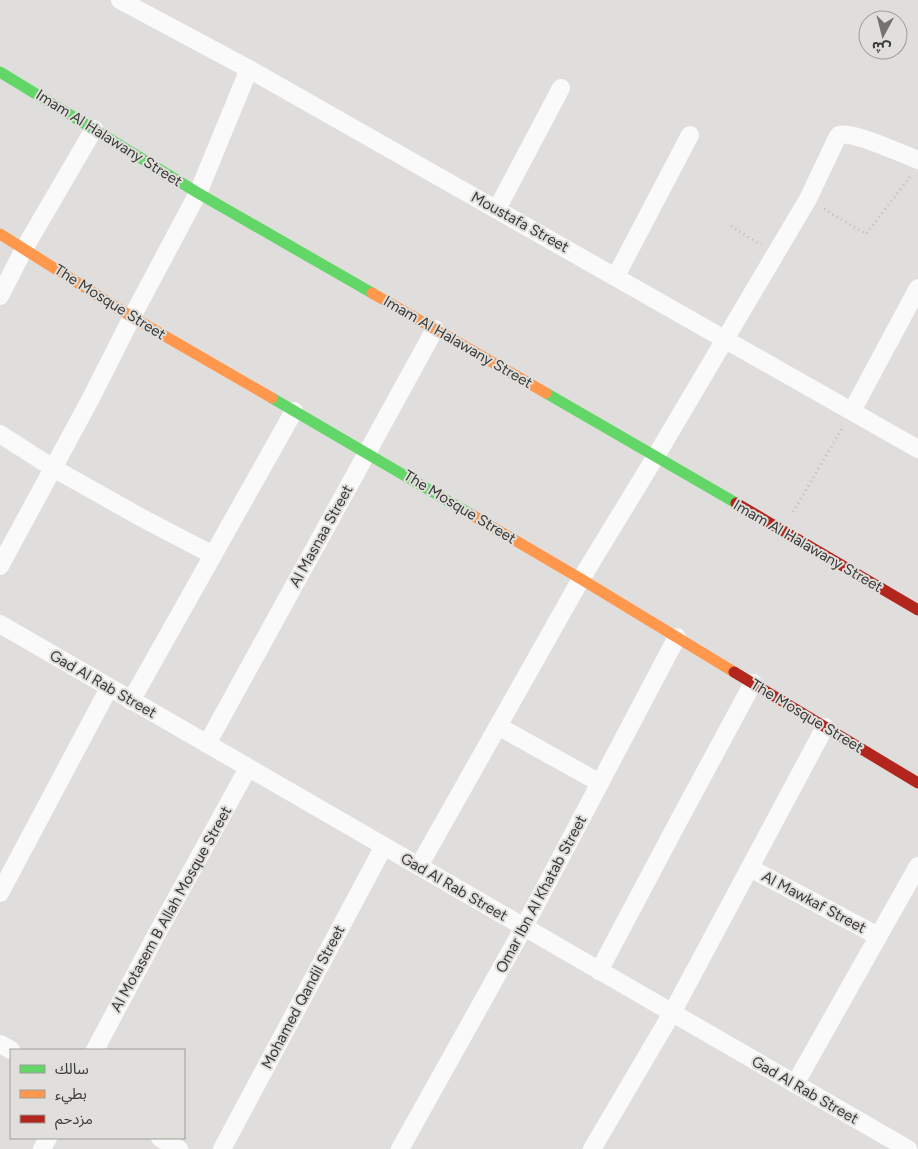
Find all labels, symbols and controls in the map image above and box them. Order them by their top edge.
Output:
north arrow [858,10,908,60]
text: ش [871,38,892,57]
street label: Imam Al Halawany Street [33,86,186,191]
street label: Moustafa Street [468,188,572,256]
street label: The Mosque Street [51,260,169,344]
street label: Imam Al Halawany Street [380,292,536,392]
street label: The Mosque Street [401,466,520,548]
street label: Al Masnaa Street [286,482,357,590]
street label: Imam Al Halawany Street [730,496,886,596]
street label: Gad Al Rab Street [46,646,160,722]
street label: The Mosque Street [748,675,867,757]
street label: Al Motasem B Allah Mosque Street [107,803,235,1015]
street label: Omar Ibn Al Khatab Street [492,812,590,976]
street label: Gad Al Rab Street [397,849,511,925]
street label: Al Mawkaf Street [759,867,869,937]
street label: Mohamed Qandil Street [258,922,349,1072]
legend [10,1049,185,1139]
street label: Gad Al Rab Street [748,1052,862,1128]
text: سالك [55,1060,89,1078]
text: بطيء [55,1085,87,1105]
text: مزدحم [55,1110,93,1130]

